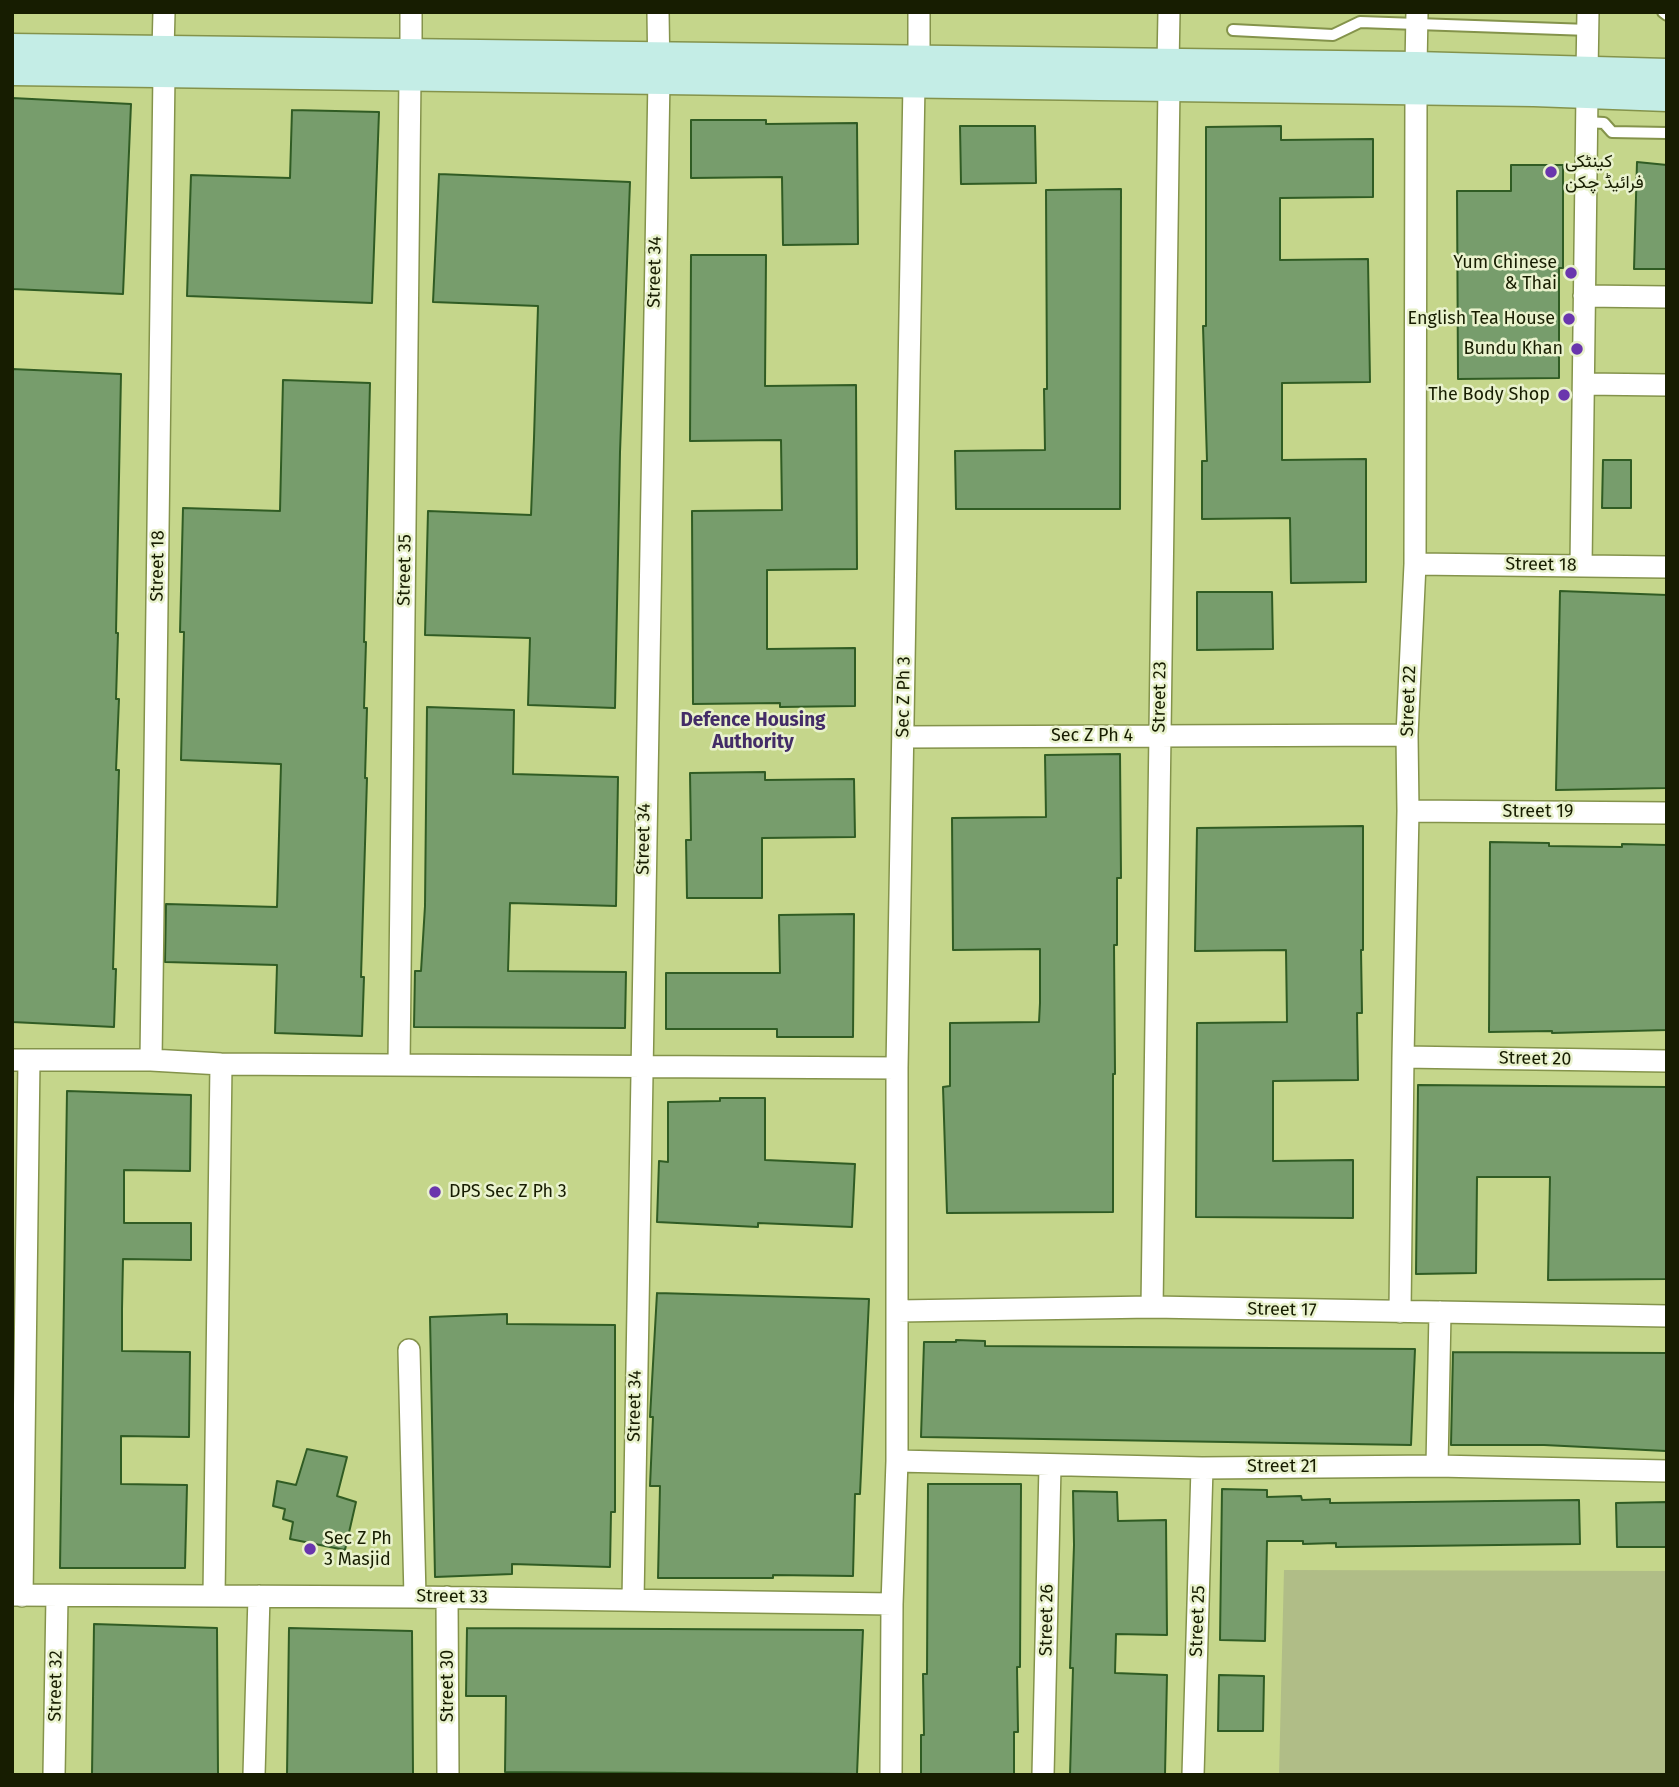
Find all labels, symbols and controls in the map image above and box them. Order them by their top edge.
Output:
place label: کینٹکی فرائیڈ چکن [1565,151,1644,194]
marker: کینٹکی فرائیڈ چکن [1543,164,1559,180]
street label: Street 34 [644,236,666,308]
place label: Yum Chinese & Thai [1453,252,1557,294]
marker: Yum Chinese & Thai [1563,265,1579,281]
place label: English Tea House [1408,308,1555,330]
marker: English Tea House [1561,311,1577,327]
place label: Bundu Khan [1464,338,1563,360]
marker: Bundu Khan [1569,341,1585,357]
place label: The Body Shop [1428,384,1550,406]
marker: The Body Shop [1556,387,1572,403]
street label: Street 18 [147,530,169,602]
street label: Street 35 [394,534,416,606]
street label: Street 18 [1505,554,1577,576]
street label: Sec Z Ph 3 [892,656,916,738]
street label: Street 23 [1149,661,1171,733]
street label: Street 22 [1397,665,1421,737]
district label: Defence Housing Authority [680,710,826,754]
street label: Sec Z Ph 4 [1051,725,1133,747]
street label: Street 19 [1503,801,1573,823]
street label: Street 34 [633,803,655,875]
street label: Street 20 [1499,1048,1571,1070]
place label: DPS Sec Z Ph 3 [449,1181,567,1203]
marker: DPS Sec Z Ph 3 [427,1184,443,1200]
street label: Street 17 [1247,1299,1317,1321]
street label: Street 34 [624,1370,646,1442]
street label: Street 21 [1247,1456,1317,1478]
place label: Sec Z Ph 3 Masjid [324,1528,392,1570]
marker: Sec Z Ph 3 Masjid [302,1541,318,1557]
street label: Street 26 [1036,1584,1058,1656]
street label: Street 25 [1186,1585,1210,1657]
street label: Street 33 [416,1586,488,1608]
street label: Street 32 [45,1650,67,1722]
street label: Street 30 [437,1650,459,1722]

